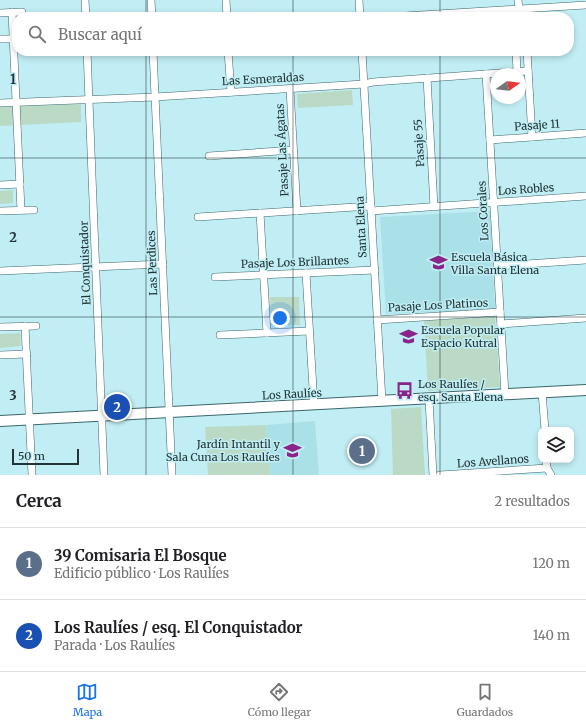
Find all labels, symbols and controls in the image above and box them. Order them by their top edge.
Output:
search box [12,12,574,56]
icon: search [26,23,48,45]
text: Buscar aquí [58,25,142,44]
north arrow [490,68,526,104]
street label: Las Esmeraldas [221,70,305,88]
text: 1 [10,71,16,88]
street label: Pasaje Las Ágatas [273,103,291,197]
street label: Pasaje 11 [514,116,560,134]
street label: Pasaje 55 [411,119,427,167]
street label: Los Robles [497,180,555,198]
street label: Los Corales [474,181,492,241]
street label: Santa Elena [352,196,370,258]
street label: El Conquistador [77,220,93,305]
text: 2 [9,229,17,246]
street label: Las Perdices [144,230,160,296]
place label: Escuela Básica Villa Santa Elena [450,250,539,277]
street label: Pasaje Los Brillantes [241,253,349,271]
school or university icon: Escuela Básica Villa Santa Elena [428,253,448,273]
street label: Pasaje Los Platinos [387,295,489,315]
your location [270,308,290,328]
place label: Escuela Popular Espacio Kutral [421,323,505,350]
school or university icon: Escuela Popular Espacio Kutral [398,326,418,346]
place label: Los Raulíes / esq. Santa Elena [418,377,503,404]
bus stop icon: Los Raulíes / esq. Santa Elena [395,380,415,400]
street label: Los Raulíes [262,385,322,403]
text: 3 [9,387,17,404]
pin: 2 [104,392,130,422]
map controls [538,427,574,463]
button: layers [538,427,574,463]
pin: 1 [349,436,375,466]
place label: Jardín Intantil y Sala Cuna Los Raulíes [166,437,281,464]
school or university icon: Jardín Intantil y Sala Cuna Los Raulíes [283,440,303,460]
scale bar [12,447,79,466]
text: 50 m [18,449,45,463]
street label: Los Avellanos [457,452,529,470]
text: Cerca [16,490,62,512]
text: 2 resultados [494,493,570,510]
text: 39 Comisaria El Bosque [54,546,227,565]
text: 1 [26,555,32,572]
text: 120 m [532,555,570,572]
text: Edificio público · Los Raulíes [54,565,229,582]
text: Los Raulíes / esq. El Conquistador [54,618,303,637]
text: 2 [25,627,33,644]
text: 140 m [533,627,570,644]
text: Parada · Los Raulíes [54,637,175,654]
tab: Mapa [73,681,102,719]
tab: Cómo llegar [248,681,311,719]
tab: Guardados [457,681,513,719]

